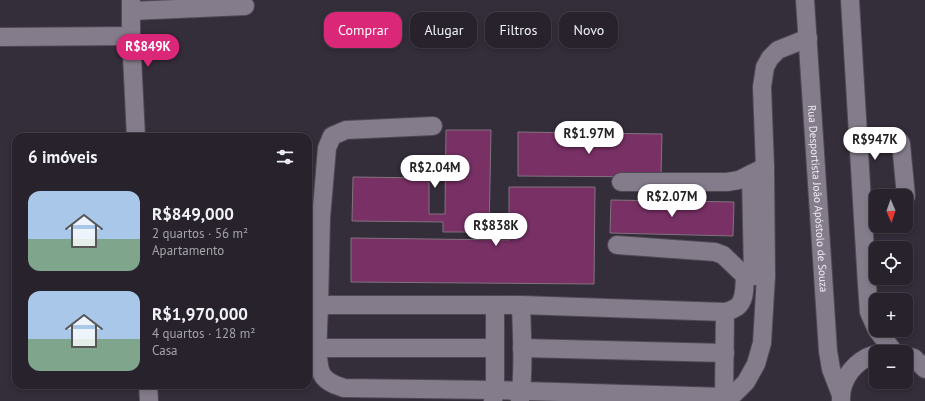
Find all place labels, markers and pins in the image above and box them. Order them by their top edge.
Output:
pin: R$849K [115,34,181,68]
pin: R$1.97M [552,121,626,155]
pin: R$947K [842,127,908,161]
pin: R$2.04M [398,155,472,189]
pin: R$2.07M [635,184,709,218]
pin: R$838K [463,213,529,247]

